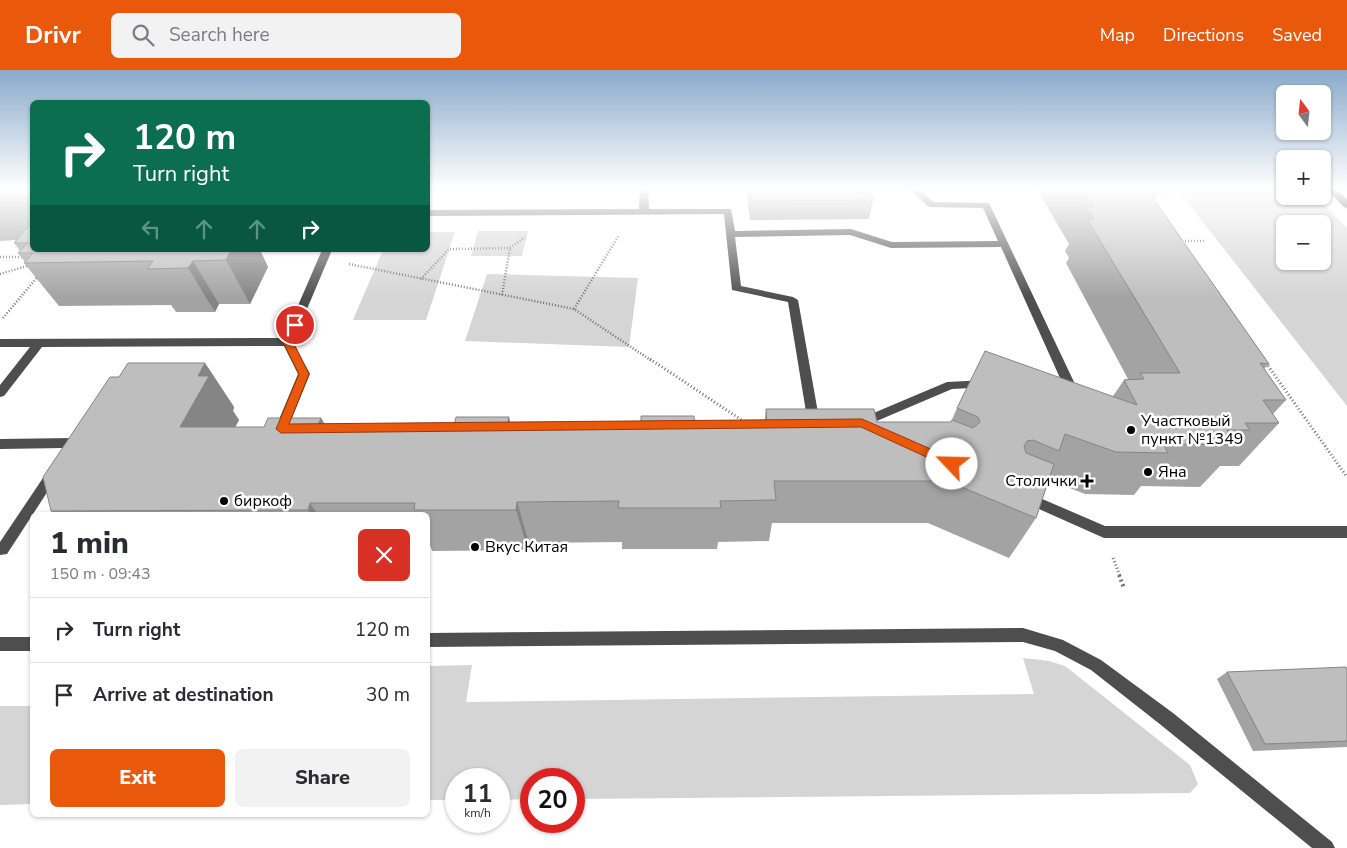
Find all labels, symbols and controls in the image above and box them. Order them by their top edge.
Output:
search box [111,13,461,58]
text: Drivr [25,19,81,51]
icon: search [129,21,157,49]
text: Search here [169,22,270,48]
text: Map [1100,23,1135,47]
text: Directions [1163,23,1244,47]
text: Saved [1272,23,1322,47]
north arrow [1276,85,1331,140]
map controls [1276,85,1331,270]
text: 120 m [133,114,236,161]
icon: right [50,120,115,185]
button: + [1276,150,1331,205]
text: Turn right [133,159,229,189]
icon: left [137,215,165,243]
icon: ahead [190,215,218,243]
icon: ahead [243,215,271,243]
icon: right [296,215,324,243]
button: − [1276,215,1331,270]
pin [274,304,316,346]
icon: arrive [281,311,309,339]
place label: Участковый пункт №1349 [1140,410,1243,450]
marker: Участковый пункт №1349 [1125,424,1137,436]
position arrow [925,437,977,489]
place label: Яна [1158,461,1187,483]
marker: Яна [1142,466,1154,478]
place label: Столички [1005,470,1077,492]
marker: Столички [1081,475,1093,487]
place label: биркоф [234,490,292,512]
marker: биркоф [218,495,230,507]
text: 1 min [50,523,129,564]
button: close [358,529,410,581]
place label: Вкус Китая [485,536,568,558]
marker: Вкус Китая [469,541,481,553]
text: 150 m · 09:43 [50,563,151,585]
icon: right [50,616,78,644]
text: Turn right [93,617,180,643]
text: 120 m [355,617,410,643]
icon: arrive [50,681,78,709]
text: Arrive at destination [93,682,274,708]
text: 30 m [366,682,410,708]
button: Exit [50,749,225,807]
button: Share [235,749,410,807]
speed limit sign: 20 [520,768,585,833]
text: 11 [462,777,493,811]
text: km/h [464,805,491,821]

